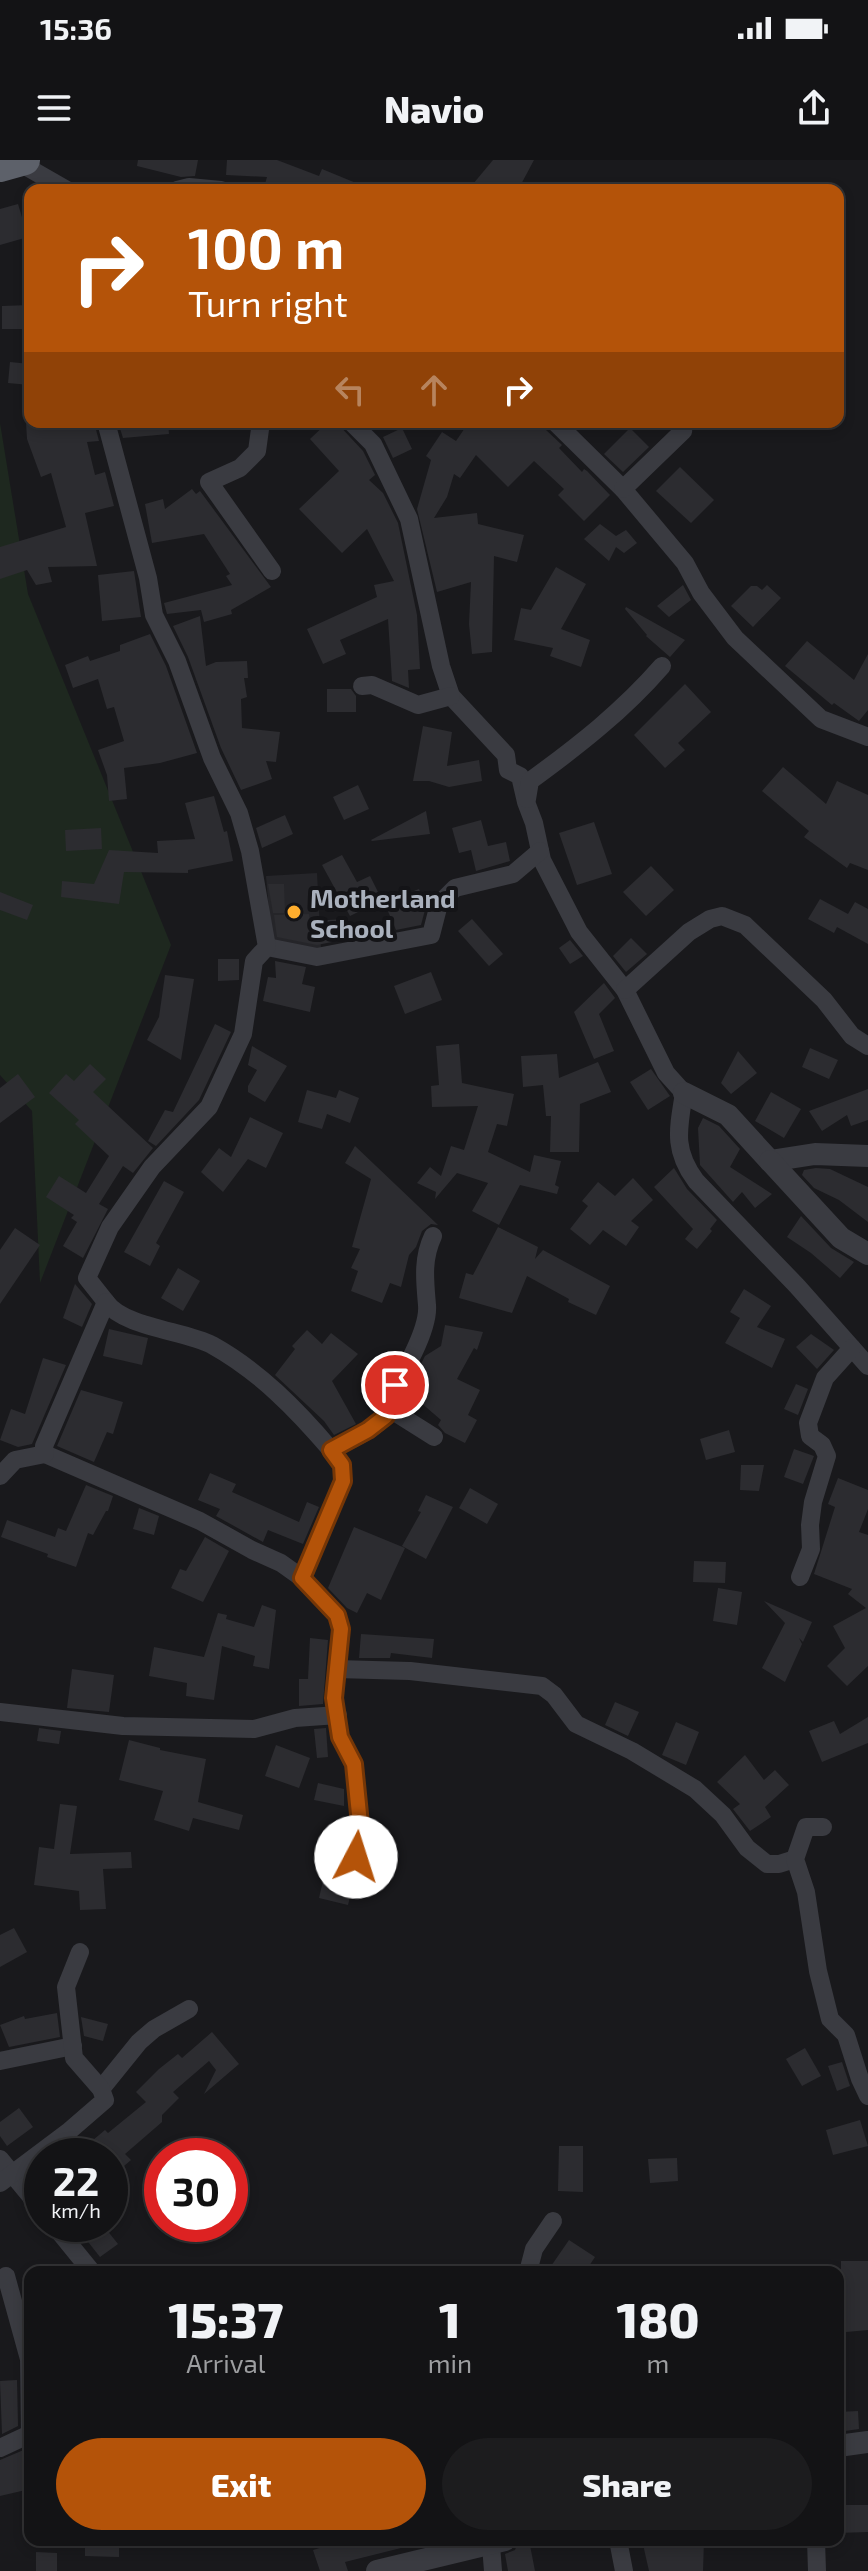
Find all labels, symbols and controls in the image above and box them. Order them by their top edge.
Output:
text: 15:36 [40,10,112,46]
icon: menu [32,86,76,130]
icon: share [792,86,836,130]
text: Navio [384,87,484,130]
text: 100 m [188,213,344,280]
icon: right [56,216,160,320]
text: Turn right [188,281,348,324]
icon: left [328,368,372,412]
icon: ahead [412,368,456,412]
icon: right [496,368,540,412]
place label: Motherland School [310,882,456,943]
marker: Motherland School [285,903,303,921]
pin [361,1351,429,1419]
icon: arrive [373,1363,417,1407]
position arrow [314,1815,398,1899]
speed limit sign: 30 [144,2138,248,2242]
text: 22 [53,2156,99,2204]
text: km/h [51,2198,101,2222]
text: 15:37 [168,2290,283,2348]
text: 1 [439,2290,461,2348]
text: 180 [616,2290,699,2348]
text: Arrival [186,2347,265,2378]
text: min [428,2347,472,2378]
text: m [647,2347,669,2378]
button: Exit [56,2438,426,2530]
button: Share [442,2438,812,2530]

